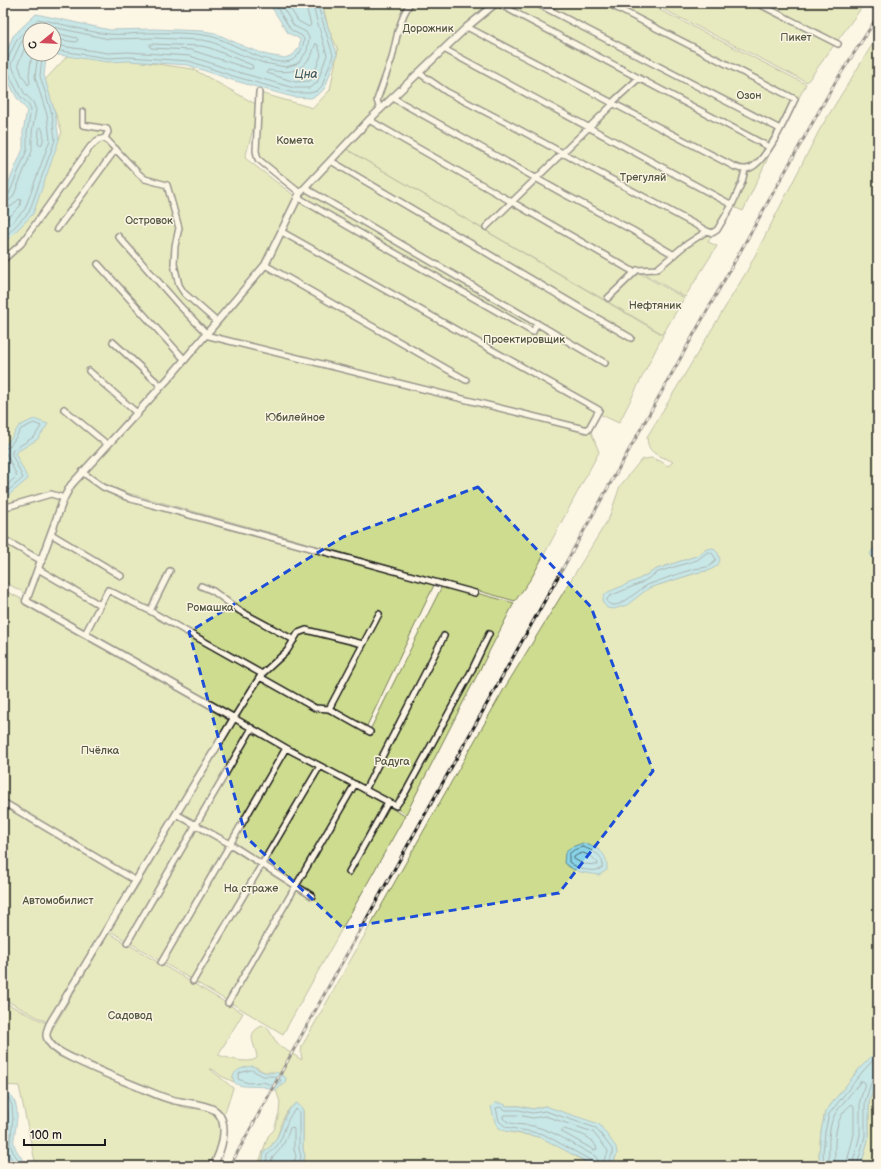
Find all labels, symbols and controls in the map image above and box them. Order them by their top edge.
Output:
north arrow [22,22,62,62]
park label: Дорожник [402,22,454,35]
park label: Пикет [780,31,812,44]
text: С [25,39,40,51]
water label: Цна [294,67,318,82]
park label: Озон [736,89,762,102]
park label: Комета [276,134,314,147]
park label: Трегуляй [620,171,666,184]
park label: Островок [125,214,173,227]
park label: Нефтяник [629,299,682,312]
park label: Проектировщик [483,333,565,346]
park label: Юбилейное [265,411,325,424]
park label: Ромашка [186,601,234,614]
park label: Пчёлка [81,744,120,757]
park label: Радуга [374,755,410,768]
park label: На страже [224,882,278,895]
park label: Автомобилист [21,894,94,907]
park label: Садовод [108,1009,152,1022]
scale bar [24,1121,105,1147]
text: 100 m [30,1128,62,1143]

